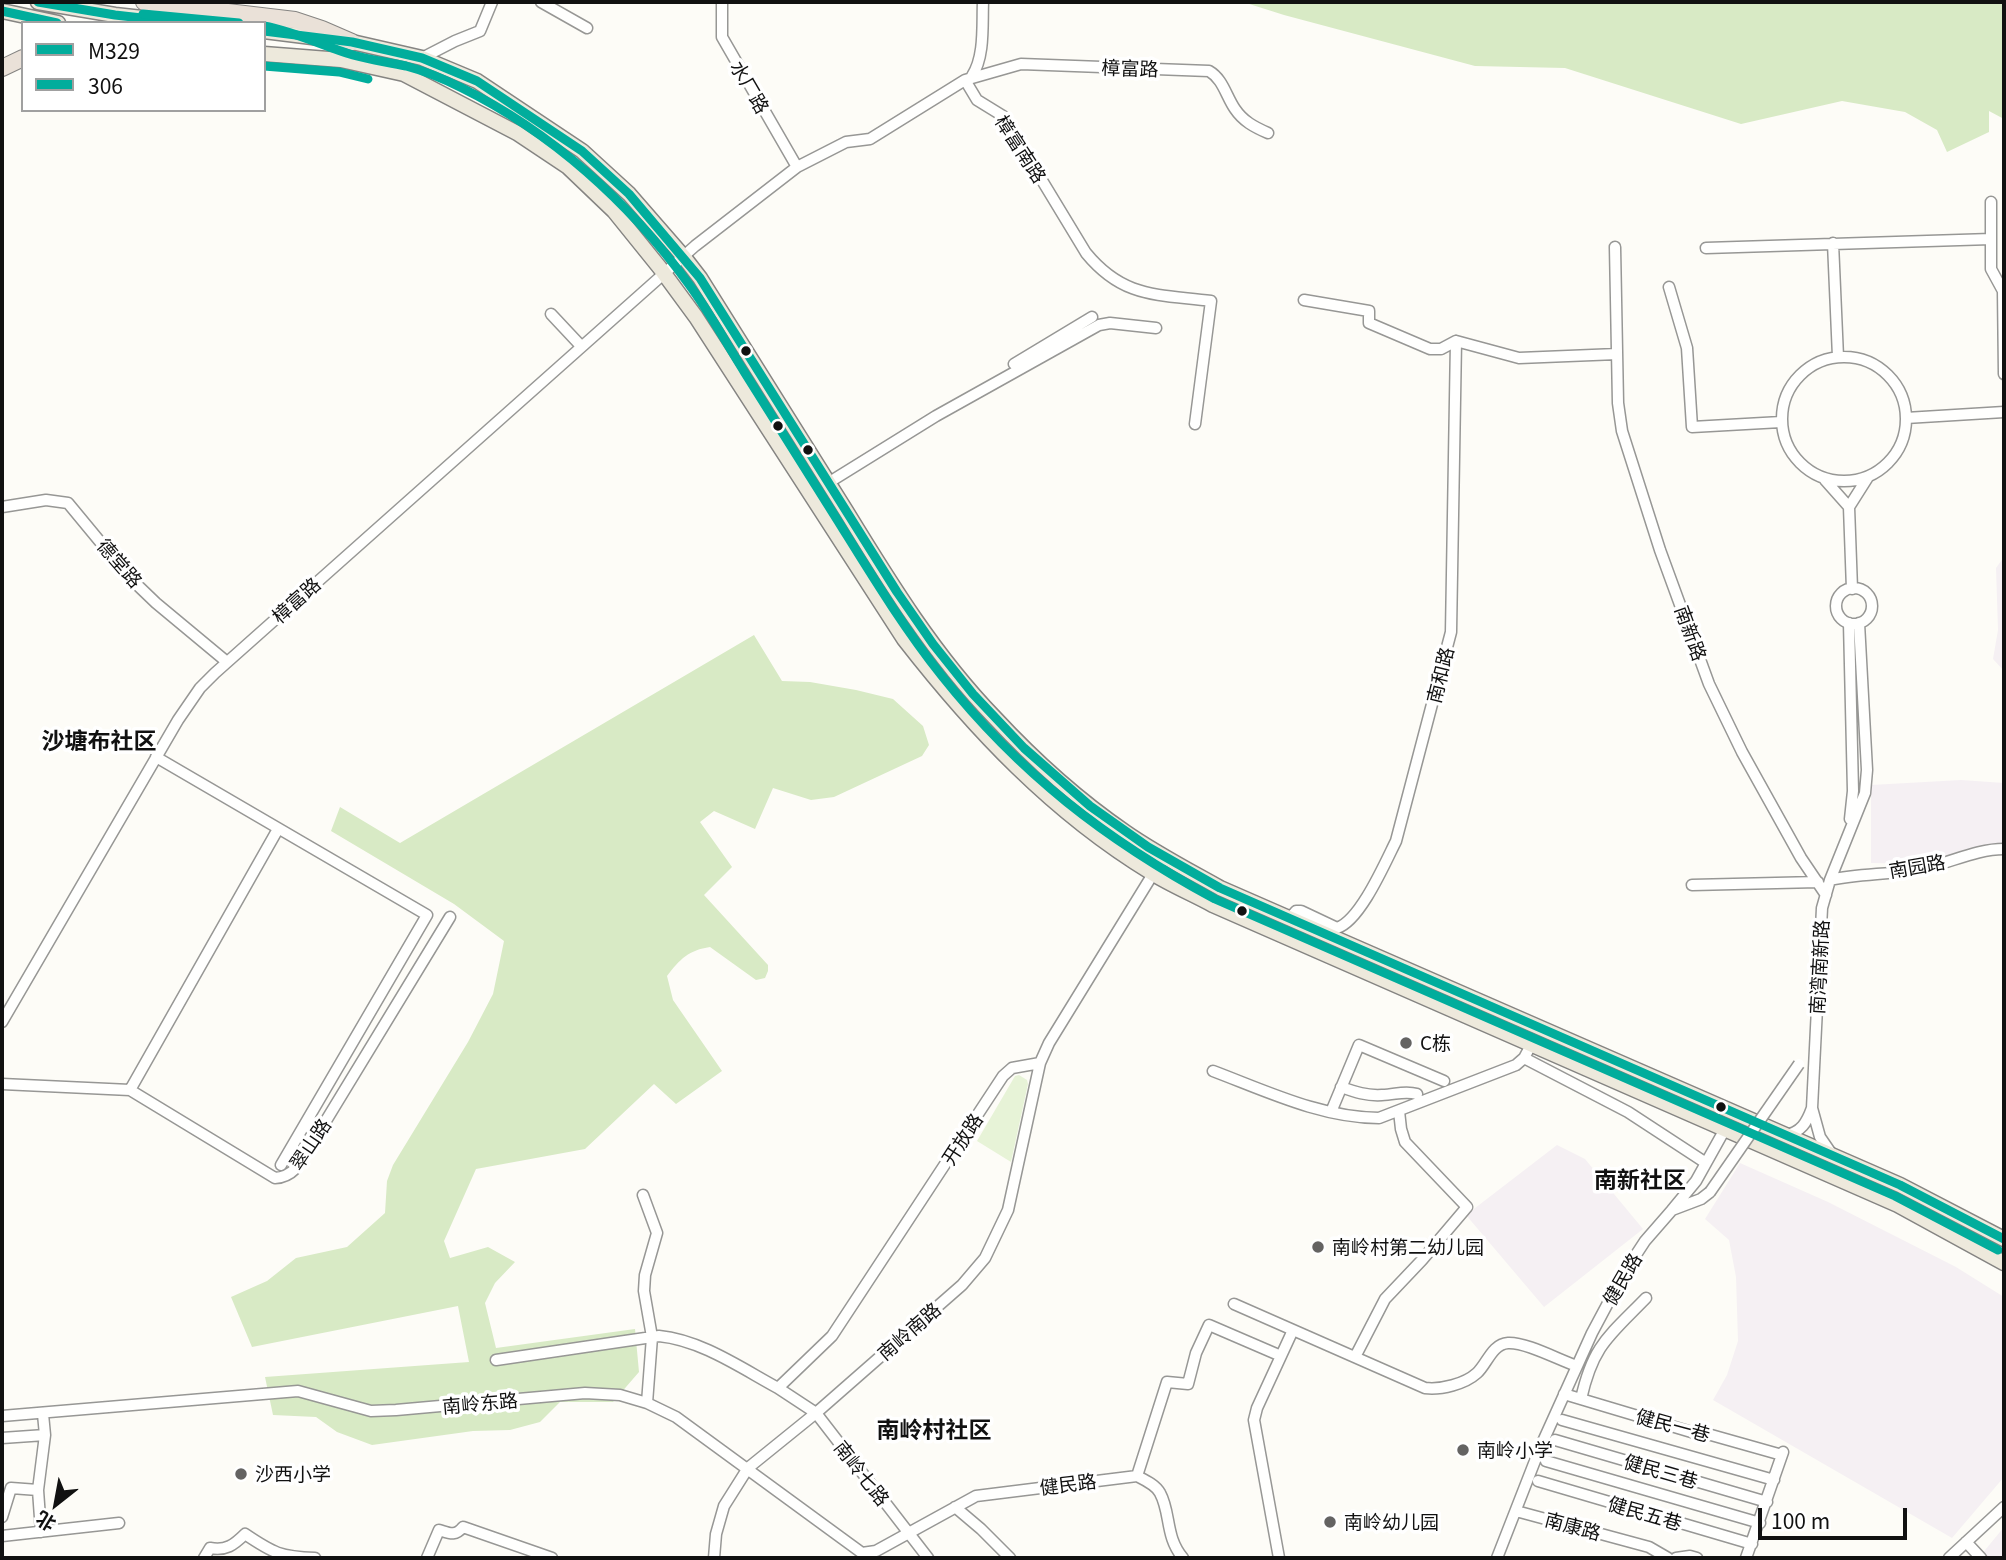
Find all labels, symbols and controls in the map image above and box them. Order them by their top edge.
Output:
legend [21,21,266,112]
text: M329 [88,35,140,65]
street label: 樟富路 [1101,56,1159,80]
street label: 水厂路 [726,57,774,117]
text: 306 [88,70,123,100]
street label: 樟富南路 [991,111,1051,187]
unlabelled marker [739,344,753,358]
unlabelled marker [771,419,785,433]
unlabelled marker [801,443,815,457]
street label: 德堂路 [93,534,147,592]
street label: 樟富路 [267,572,325,628]
street label: 南新路 [1671,602,1711,664]
street label: 南和路 [1422,645,1458,705]
district label: 沙塘布社区 [42,726,156,754]
street label: 南园路 [1887,850,1947,882]
unlabelled marker [1235,904,1249,918]
street label: 南湾南新路 [1805,919,1833,1015]
place label: C栋 [1420,1032,1451,1054]
marker: C栋 [1398,1035,1414,1051]
unlabelled marker [1714,1100,1728,1114]
street label: 开放路 [937,1109,987,1169]
street label: 翠山路 [285,1114,335,1174]
district label: 南新社区 [1594,1165,1686,1193]
place label: 南岭村第二幼儿园 [1332,1236,1484,1258]
marker: 南岭村第二幼儿园 [1310,1239,1326,1255]
street label: 健民路 [1598,1249,1646,1309]
street label: 南岭南路 [873,1297,945,1365]
street label: 南岭东路 [441,1388,519,1418]
street label: 健民一巷 [1633,1404,1713,1446]
district label: 南岭村社区 [877,1415,991,1443]
street label: 南岭七路 [830,1436,894,1510]
place label: 南岭小学 [1477,1439,1553,1461]
marker: 南岭小学 [1455,1442,1471,1458]
street label: 健民三巷 [1621,1450,1701,1492]
place label: 沙西小学 [255,1463,331,1485]
marker: 沙西小学 [233,1466,249,1482]
north arrow [21,1469,91,1539]
street label: 健民路 [1038,1469,1098,1499]
street label: 健民五巷 [1605,1492,1685,1534]
scale bar [1761,1494,1910,1538]
text: 100 m [1771,1505,1830,1535]
text: 北 [30,1506,60,1539]
street label: 南康路 [1543,1508,1603,1544]
place label: 南岭幼儿园 [1344,1511,1439,1533]
marker: 南岭幼儿园 [1322,1514,1338,1530]

